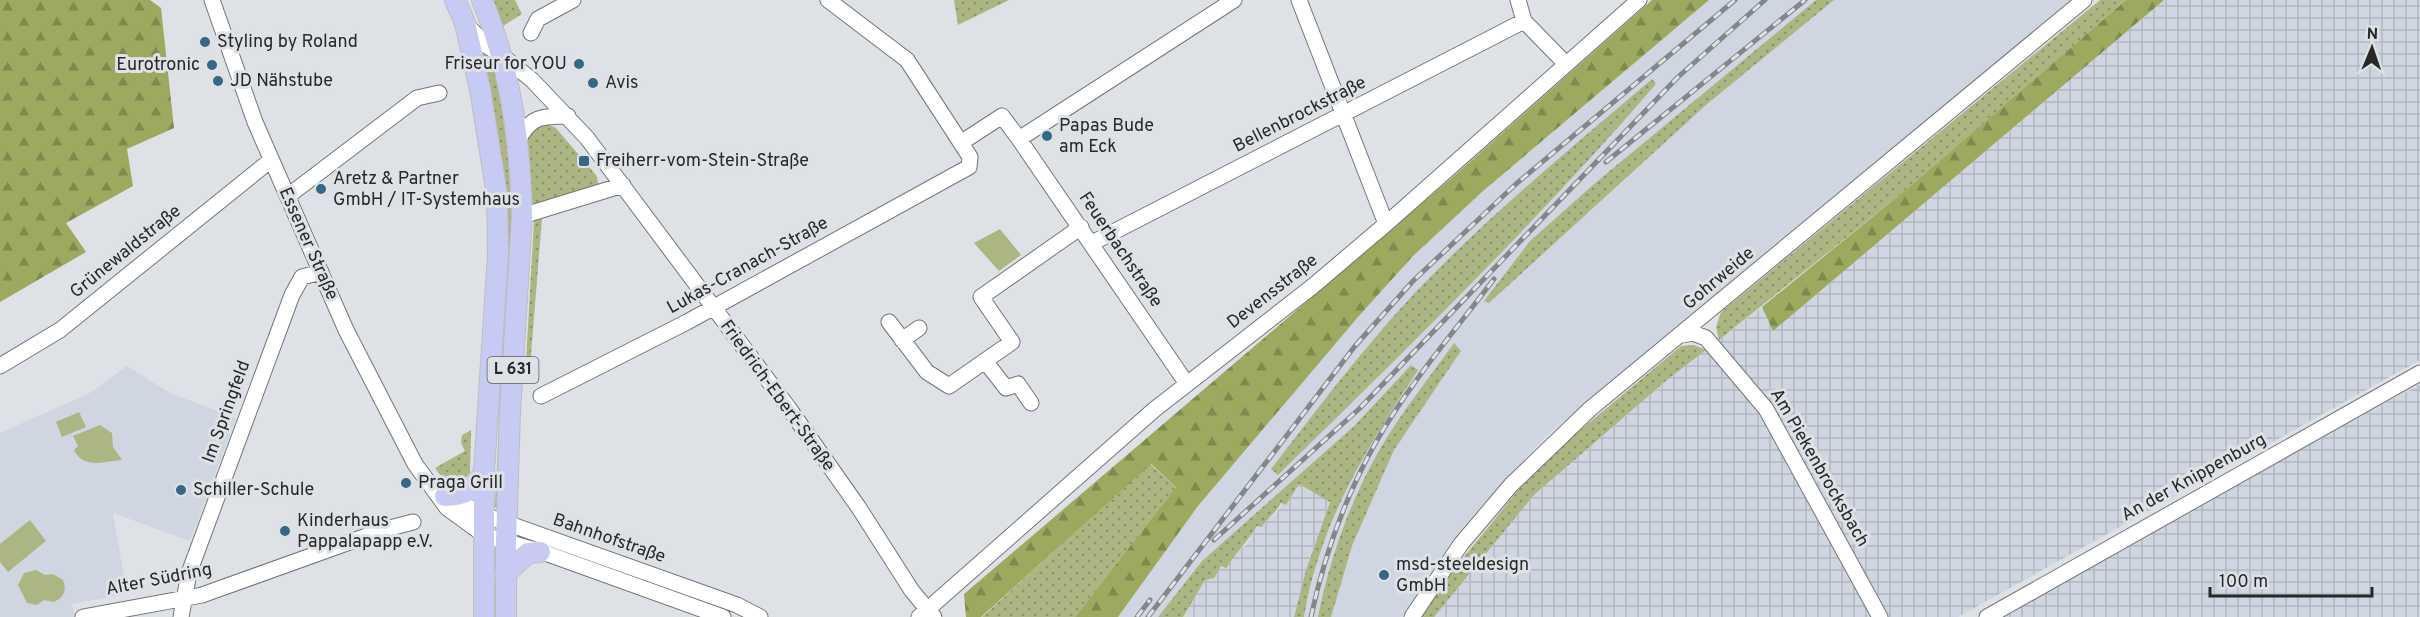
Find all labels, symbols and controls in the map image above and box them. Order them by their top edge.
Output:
north arrow [2342,18,2402,78]
text: N [2366,25,2379,45]
place label: Styling by Roland [217,31,358,54]
marker: Styling by Roland [198,35,212,49]
place label: Friseur for YOU [445,53,567,76]
place label: Eurotronic [116,54,200,77]
marker: Friseur for YOU [572,57,586,71]
marker: Eurotronic [205,58,219,72]
place label: JD Nähstube [230,70,333,93]
place label: Avis [605,72,639,95]
street label: Bellenbrockstraße [1230,72,1370,158]
marker: JD Nähstube [211,74,225,88]
marker: Avis [586,76,600,90]
place label: Papas Bude am Eck [1059,115,1154,159]
marker: Papas Bude am Eck [1040,129,1054,143]
place label: Freiherr-vom-Stein-Straße [596,150,809,173]
marker: Freiherr-vom-Stein-Straße [577,154,591,168]
place label: Aretz & Partner GmbH / IT-Systemhaus [333,168,520,212]
marker: Aretz & Partner GmbH / IT-Systemhaus [314,182,328,196]
street label: Essener Straße [273,184,343,304]
street label: Feuerbachstraße [1073,188,1167,312]
street label: Grünewaldstraße [66,200,186,304]
street label: Lukas-Cranach-Straße [663,212,833,320]
street label: Gohrweide [1678,242,1760,316]
street label: Devensstraße [1223,249,1323,335]
street label: Friedrich-Ebert-Straße [714,316,840,476]
road number: L 631 [488,357,538,383]
street label: Im Springfeld [198,358,256,466]
street label: Am Piekenbrocksbach [1764,385,1874,551]
street label: An der Knippenburg [2118,429,2270,527]
place label: Praga Grill [418,472,503,495]
marker: Praga Grill [399,476,413,490]
place label: Schiller-Schule [193,479,314,502]
marker: Schiller-Schule [174,483,188,497]
street label: Bahnhofstraße [550,509,668,569]
place label: Kinderhaus Pappalapapp e.V. [297,510,433,554]
marker: Kinderhaus Pappalapapp e.V. [278,524,292,538]
place label: msd-steeldesign GmbH [1396,554,1529,598]
street label: Alter Südring [104,558,214,602]
scale bar [2210,560,2372,598]
marker: msd-steeldesign GmbH [1377,568,1391,582]
text: 100 m [2219,571,2268,594]

